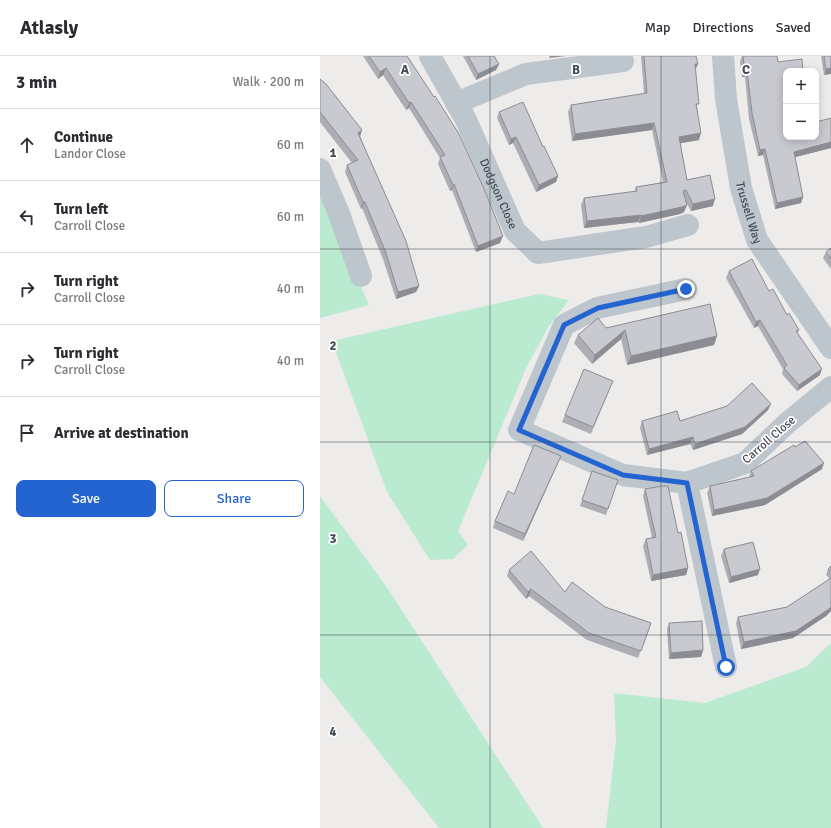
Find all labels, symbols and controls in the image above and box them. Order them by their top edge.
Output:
text: Atlasly [20,16,78,40]
text: Map [645,19,671,36]
text: Directions [693,19,754,36]
text: Saved [776,19,811,36]
text: A [401,62,410,78]
text: B [572,62,580,78]
text: C [742,62,750,78]
map controls [783,68,819,140]
button: + [783,68,819,104]
text: 3 min [16,72,57,93]
text: Walk · 200 m [233,74,304,90]
button: − [783,104,819,140]
text: Continue [54,128,113,146]
icon: ahead [16,134,38,156]
text: 60 m [277,137,304,153]
text: 1 [329,145,337,161]
text: Landor Close [54,146,126,162]
street label: Dodgson Close [476,156,521,231]
street label: Trussell Way [733,181,765,247]
text: Turn left [54,200,108,218]
icon: left [16,206,38,228]
text: 60 m [277,209,304,225]
text: Carroll Close [54,218,125,234]
text: Turn right [54,272,119,290]
icon: right [16,278,38,300]
route end [677,280,695,298]
text: 40 m [277,281,304,297]
text: Carroll Close [54,290,125,306]
text: 2 [329,338,337,354]
text: Turn right [54,344,119,362]
icon: right [16,350,38,372]
text: 40 m [277,353,304,369]
text: Carroll Close [54,362,125,378]
street label: Carroll Close [739,413,799,467]
icon: arrive [16,422,38,444]
text: Arrive at destination [54,424,189,442]
button: Save [16,480,156,517]
button: Share [164,480,304,517]
text: 3 [329,531,337,547]
route start [717,658,735,676]
text: 4 [329,724,337,740]

